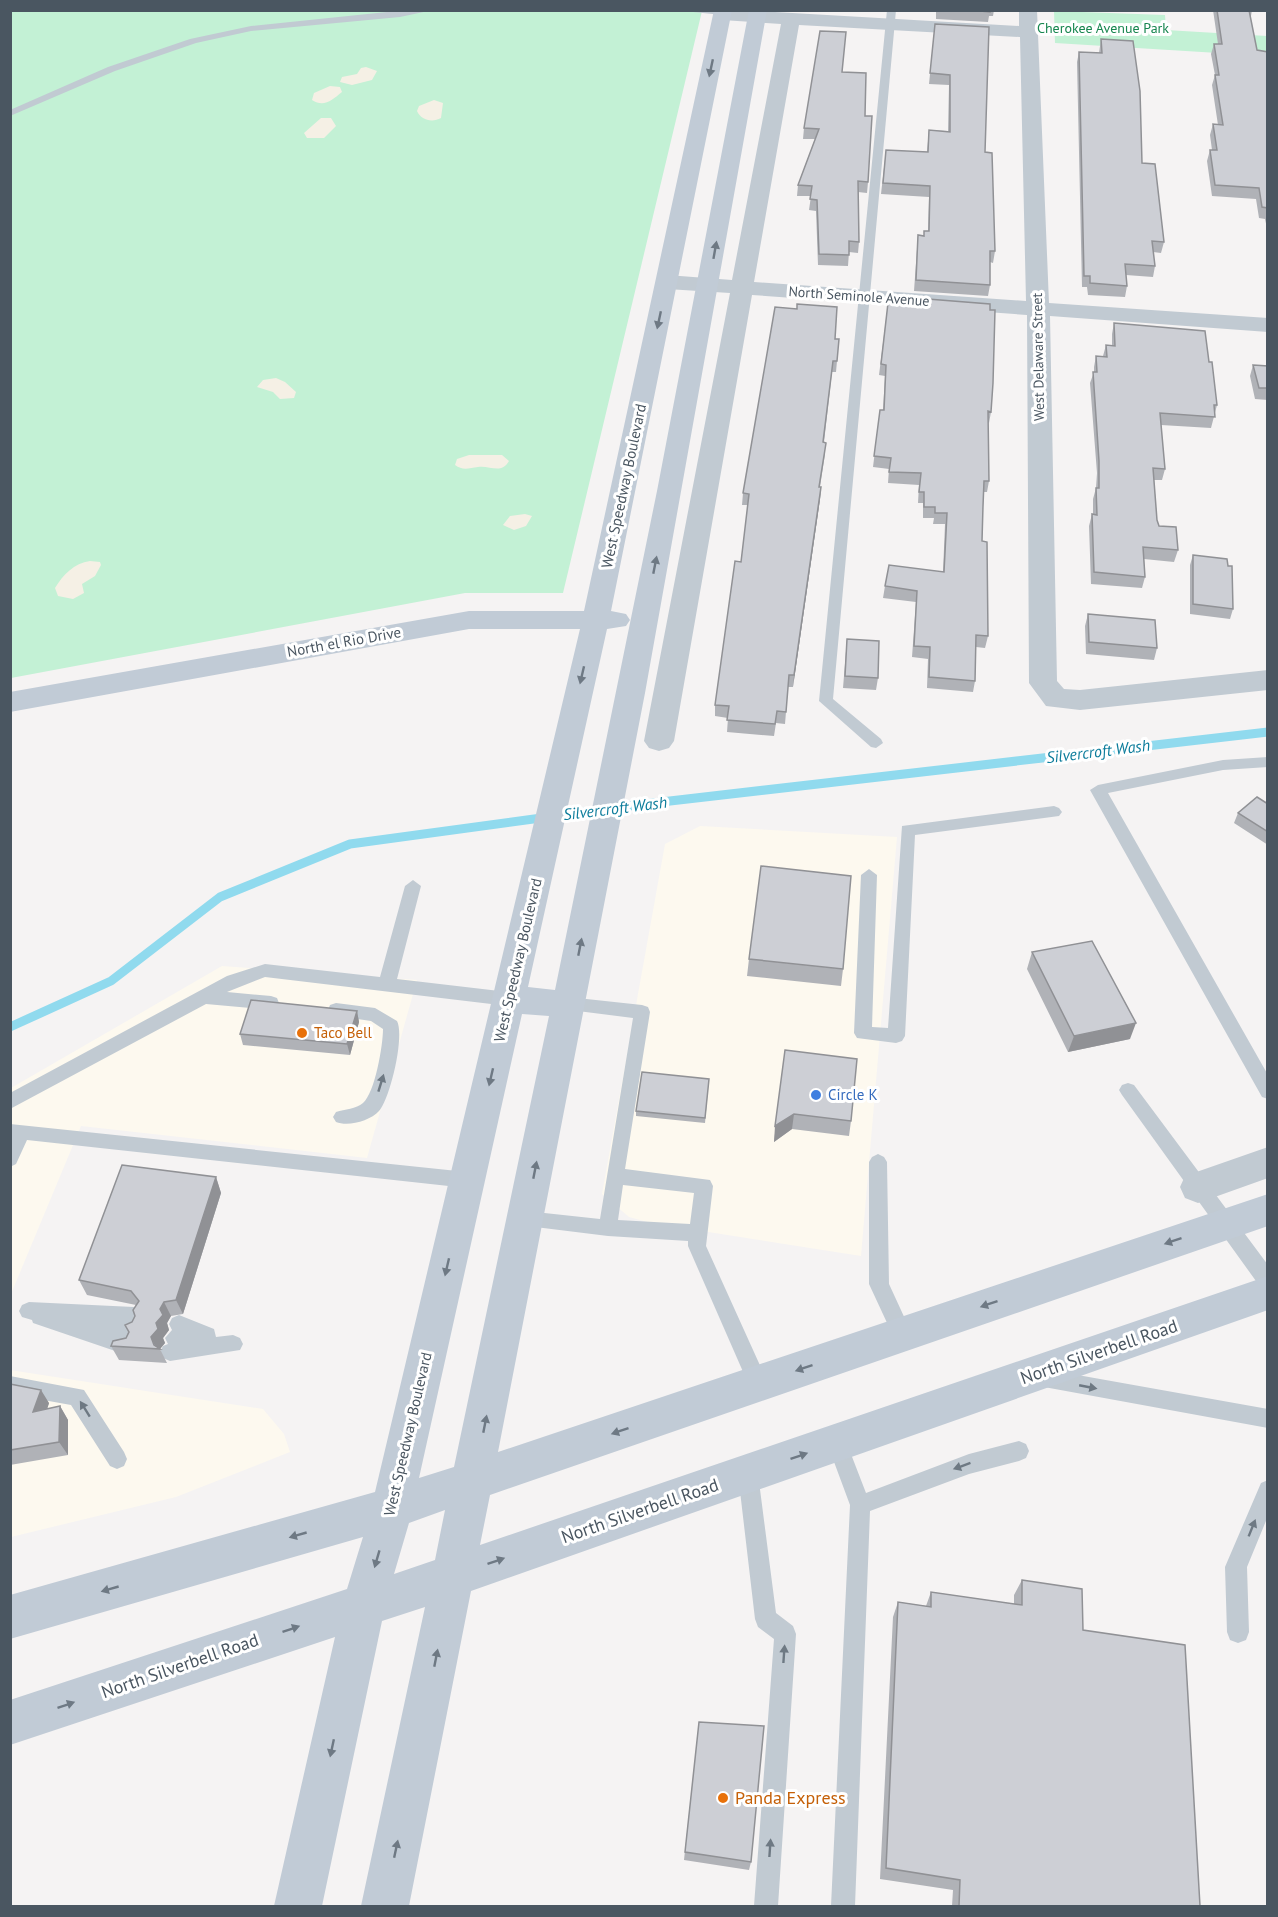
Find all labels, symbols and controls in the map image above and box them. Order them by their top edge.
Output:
park label: Cherokee Avenue Park [1037,19,1169,37]
one-way arrow [706,59,715,78]
one-way arrow [711,240,720,259]
street label: North Seminole Avenue [788,282,930,310]
street label: West Delaware Street [1028,292,1048,421]
one-way arrow [654,311,663,330]
street label: West Speedway Boulevard [597,402,650,570]
one-way arrow [651,555,660,574]
street label: North el Rio Drive [285,622,402,661]
one-way arrow [577,666,587,685]
water label: Silvercroft Wash [1045,735,1151,767]
water label: Silvercroft Wash [562,792,668,824]
street label: West Speedway Boulevard [489,876,546,1044]
one-way arrow [575,937,585,956]
place label: Taco Bell [314,1023,372,1042]
marker: Taco Bell [295,1026,309,1040]
one-way arrow [485,1068,495,1086]
one-way arrow [377,1074,386,1092]
place label: Circle K [828,1085,878,1104]
marker: Circle K [809,1088,823,1102]
one-way arrow [531,1161,540,1180]
one-way arrow [1164,1237,1182,1247]
one-way arrow [442,1258,451,1277]
one-way arrow [980,1300,998,1310]
street label: North Silverbell Road [1017,1314,1181,1389]
street label: West Speedway Boulevard [379,1350,436,1518]
one-way arrow [795,1363,813,1373]
one-way arrow [1079,1383,1098,1392]
one-way arrow [80,1401,91,1417]
one-way arrow [481,1414,490,1433]
one-way arrow [611,1426,629,1436]
one-way arrow [790,1450,808,1460]
one-way arrow [953,1462,971,1472]
street label: North Silverbell Road [558,1473,722,1548]
one-way arrow [1247,1519,1257,1537]
one-way arrow [288,1531,306,1540]
one-way arrow [372,1550,381,1568]
one-way arrow [487,1555,505,1565]
one-way arrow [101,1585,119,1594]
one-way arrow [282,1624,300,1634]
street label: North Silverbell Road [98,1628,262,1703]
one-way arrow [779,1644,789,1663]
one-way arrow [431,1648,440,1667]
one-way arrow [57,1699,75,1709]
one-way arrow [327,1739,337,1758]
place label: Panda Express [735,1786,846,1809]
marker: Panda Express [716,1791,730,1805]
one-way arrow [392,1839,401,1858]
one-way arrow [765,1839,775,1858]

